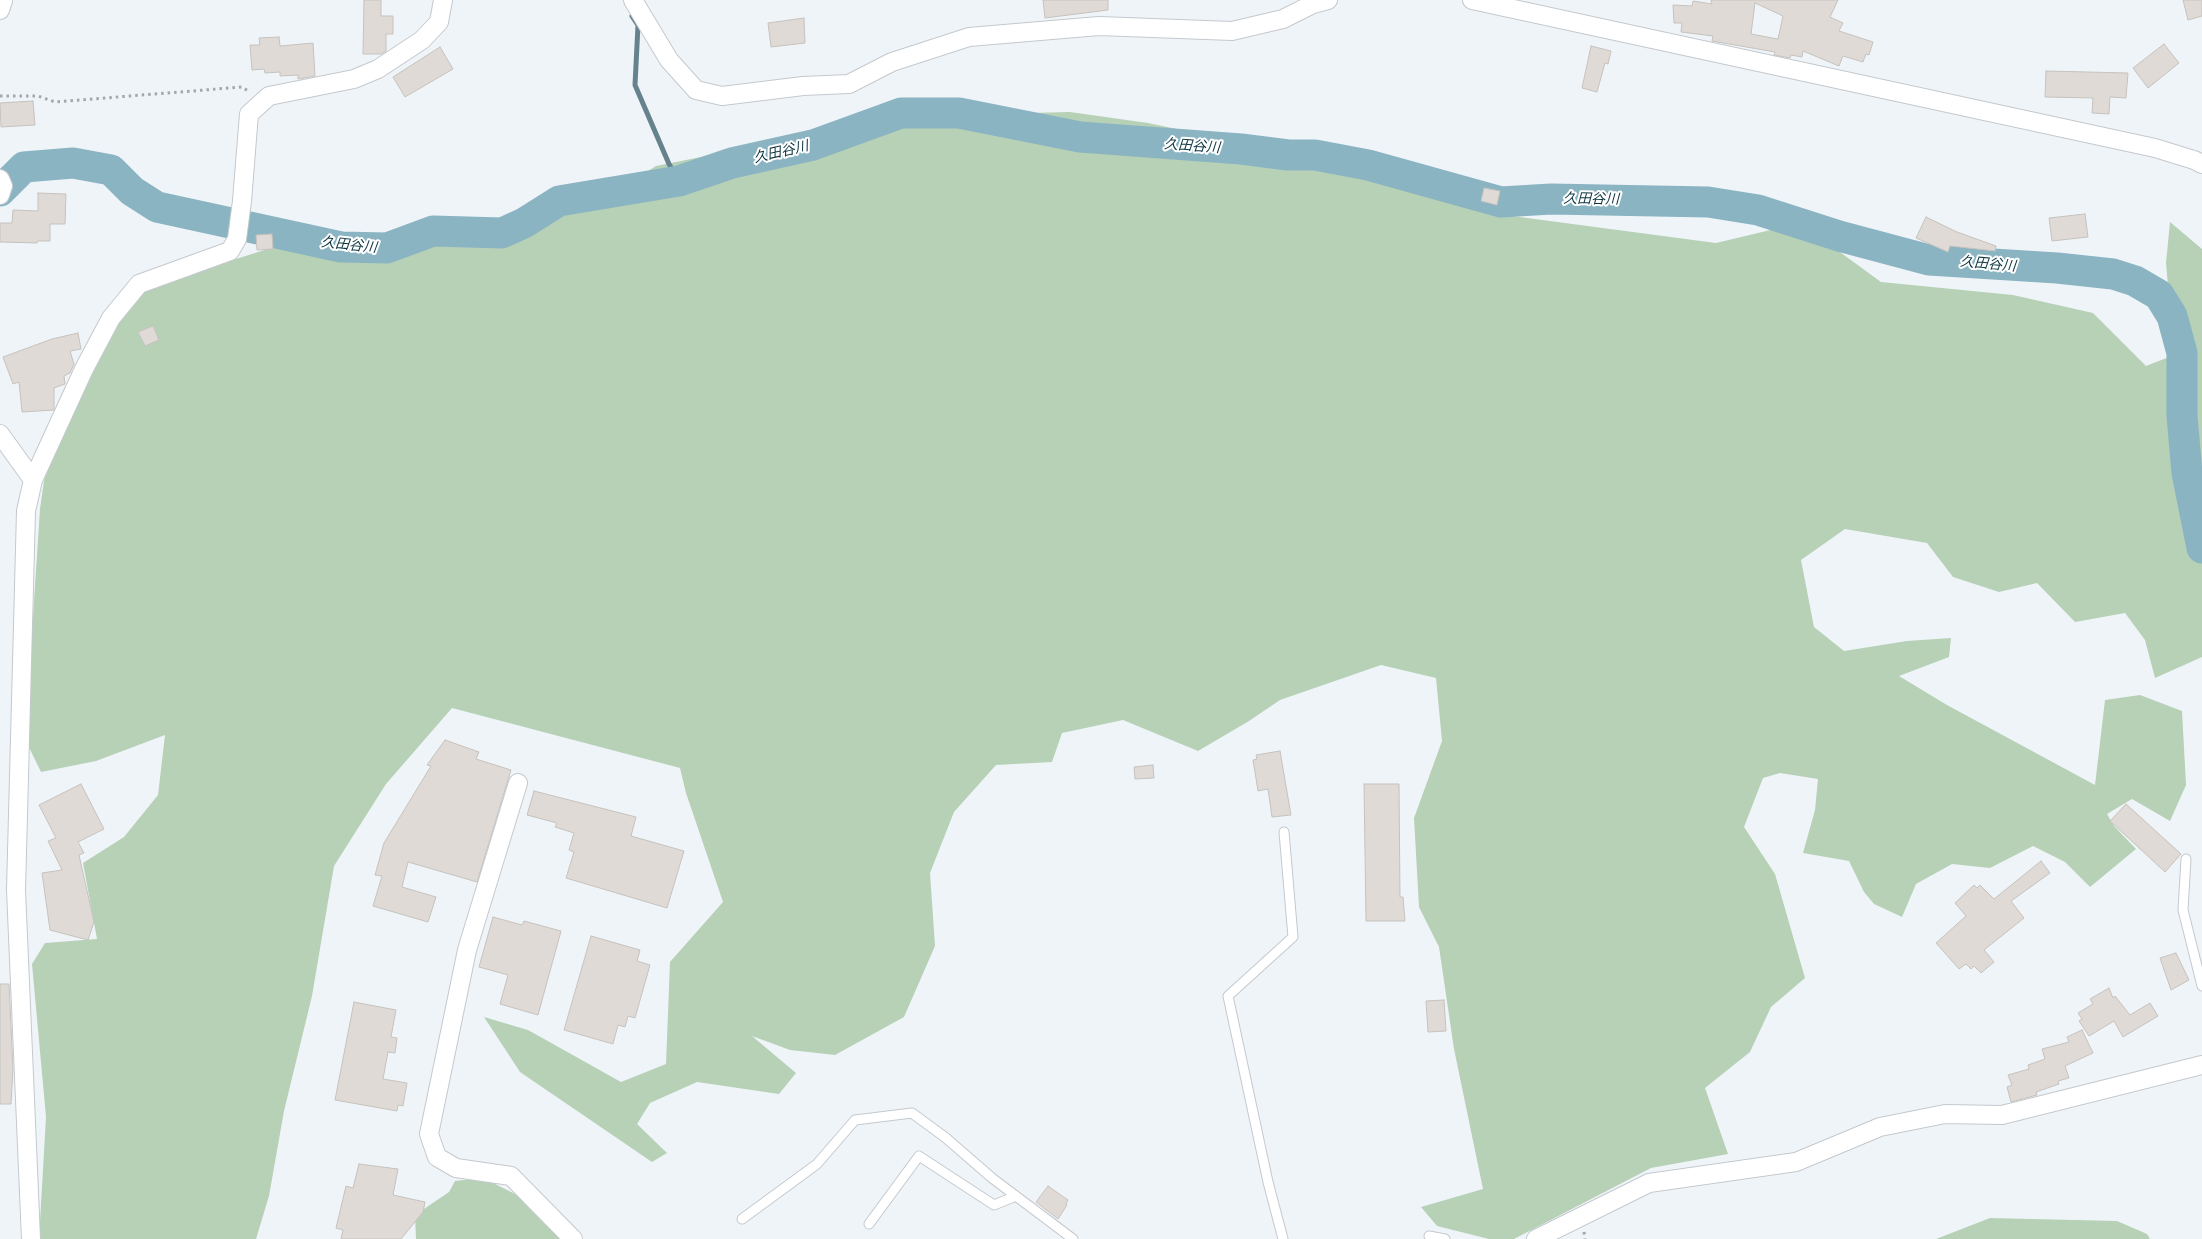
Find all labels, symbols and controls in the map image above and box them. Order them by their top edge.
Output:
water label: 久田谷川 [1163,136,1221,156]
water label: 久田谷川 [752,138,810,166]
water label: 久田谷川 [1563,190,1619,208]
water label: 久田谷川 [320,234,378,256]
water label: 久田谷川 [1959,253,2017,275]

